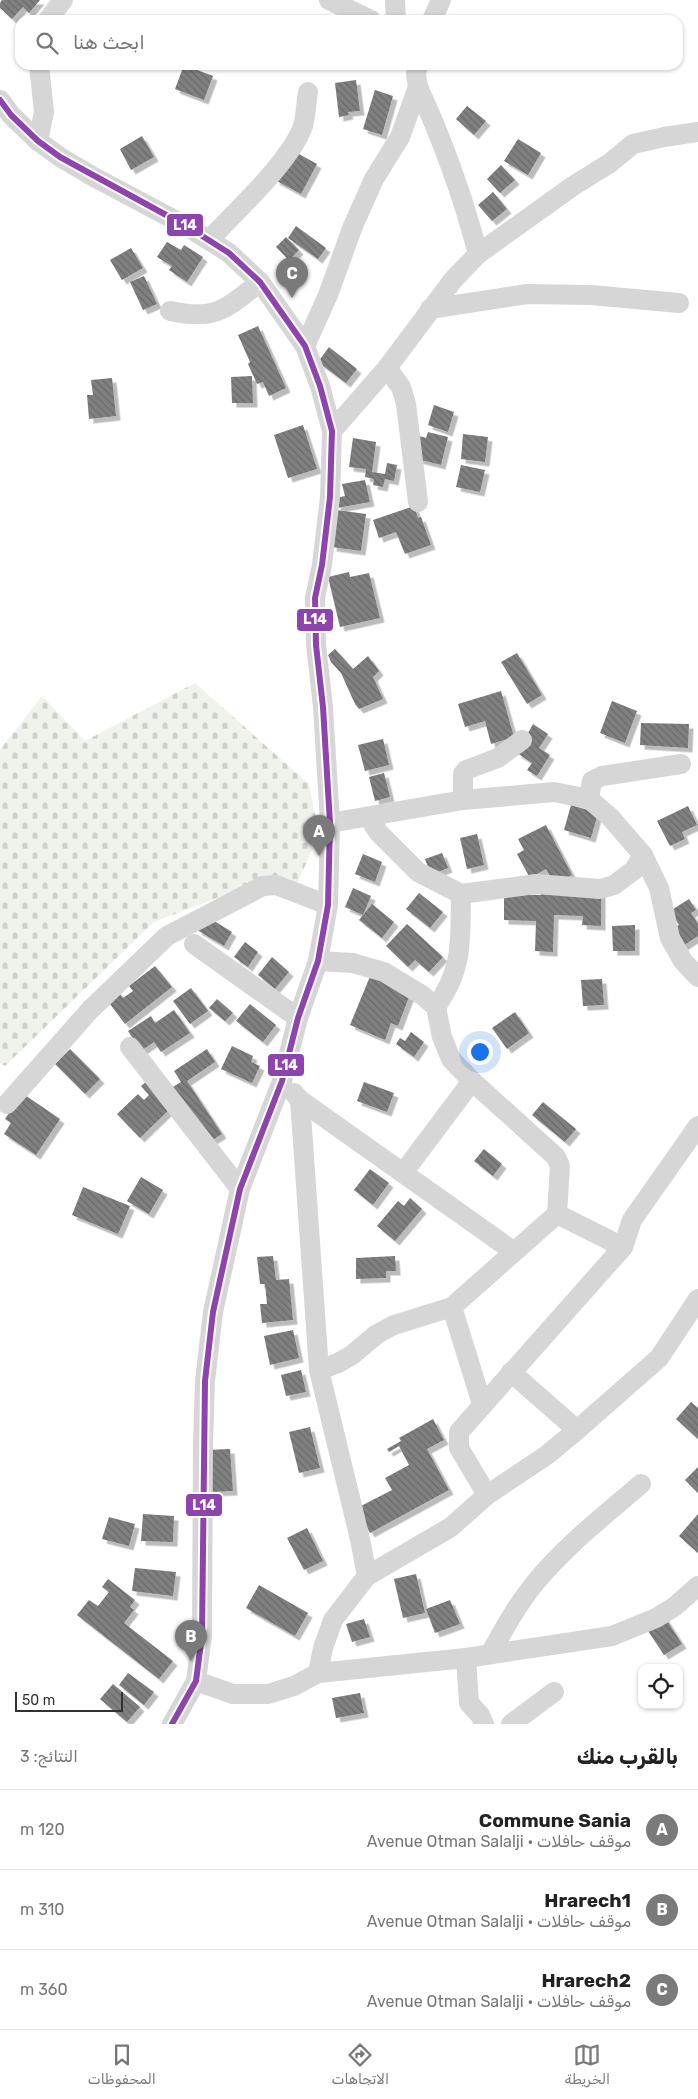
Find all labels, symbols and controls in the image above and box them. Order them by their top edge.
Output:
search box [15,15,683,70]
icon: search [33,29,61,57]
text: ابحث هنا [73,31,145,54]
line badge: L14 [166,213,204,237]
text: L14 [173,217,197,234]
pin: C [276,257,308,298]
line badge: L14 [296,608,334,632]
text: L14 [303,611,327,628]
pin: A [303,815,335,856]
your location [467,1039,493,1065]
line badge: L14 [267,1053,305,1077]
text: L14 [274,1057,298,1074]
line badge: L14 [185,1493,223,1517]
text: L14 [192,1497,216,1514]
pin: B [175,1620,207,1661]
map controls [638,1664,683,1709]
button: locate [638,1664,683,1709]
scale bar [15,1689,122,1712]
text: 50 m [22,1692,55,1709]
text: بالقرب منك [577,1744,678,1769]
text: النتائج: 3 [20,1747,78,1766]
text: Commune Sania [479,1809,631,1832]
text: 120 m [20,1820,65,1839]
text: A [656,1820,668,1839]
text: موقف حافلات · Avenue Otman Salalji [367,1832,631,1851]
text: Hrarech1 [544,1889,631,1912]
text: 310 m [20,1900,65,1919]
text: B [656,1900,668,1919]
text: موقف حافلات · Avenue Otman Salalji [367,1912,631,1931]
text: Hrarech2 [541,1969,631,1992]
text: 360 m [20,1980,68,1999]
text: C [656,1980,668,1999]
text: موقف حافلات · Avenue Otman Salalji [367,1992,631,2011]
tab: المحفوظات [88,2041,156,2088]
tab: الاتجاهات [332,2041,389,2088]
tab: الخريطة [565,2041,610,2088]

